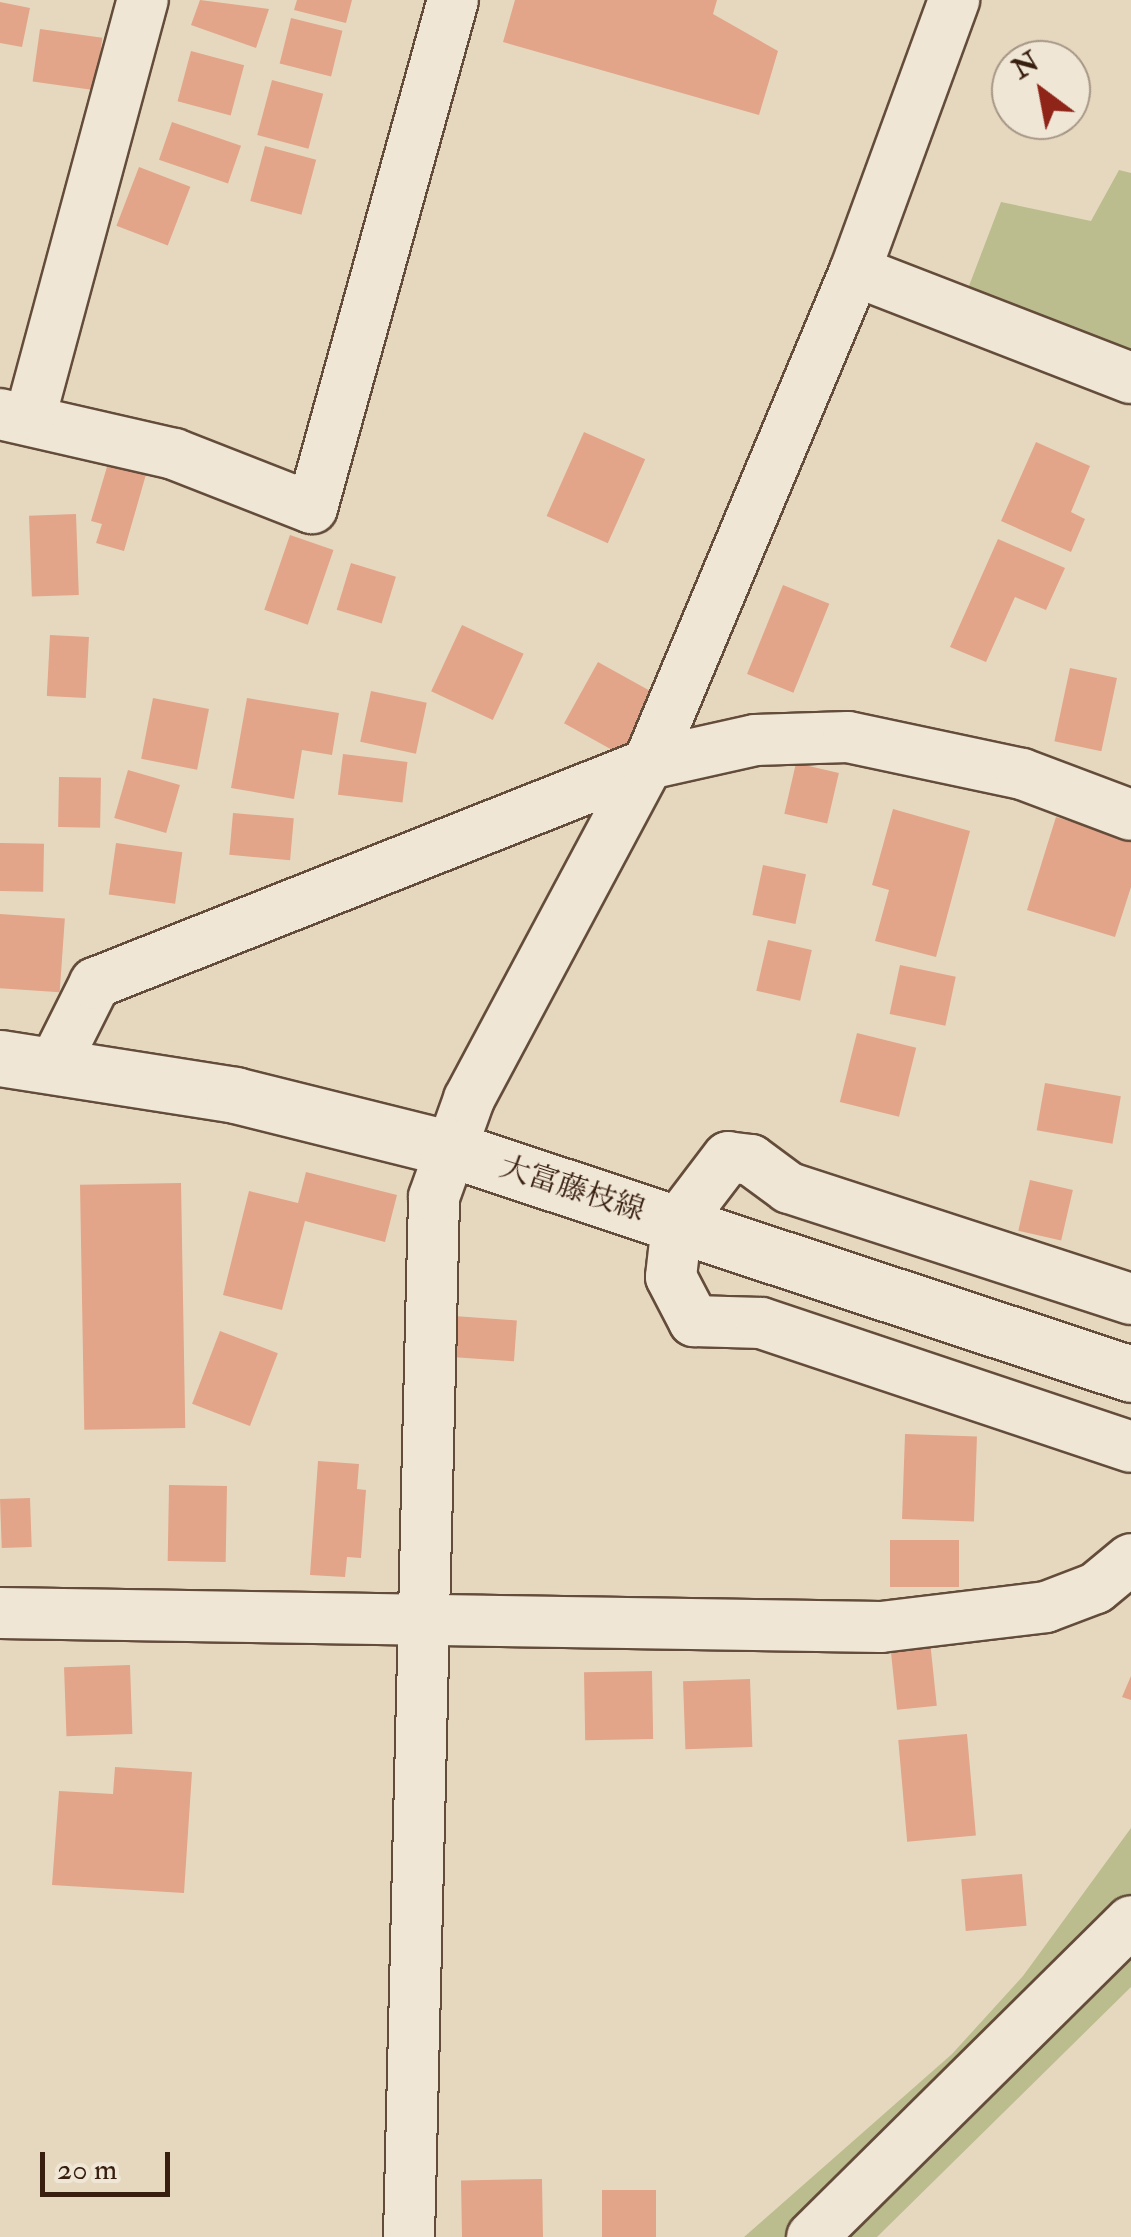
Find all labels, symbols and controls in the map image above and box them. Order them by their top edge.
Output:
north arrow [991,40,1091,140]
text: N [1006,44,1046,87]
street label: 大富藤枝線 [495,1149,649,1229]
scale bar [45,2132,175,2194]
text: 20 m [57,2151,117,2188]

